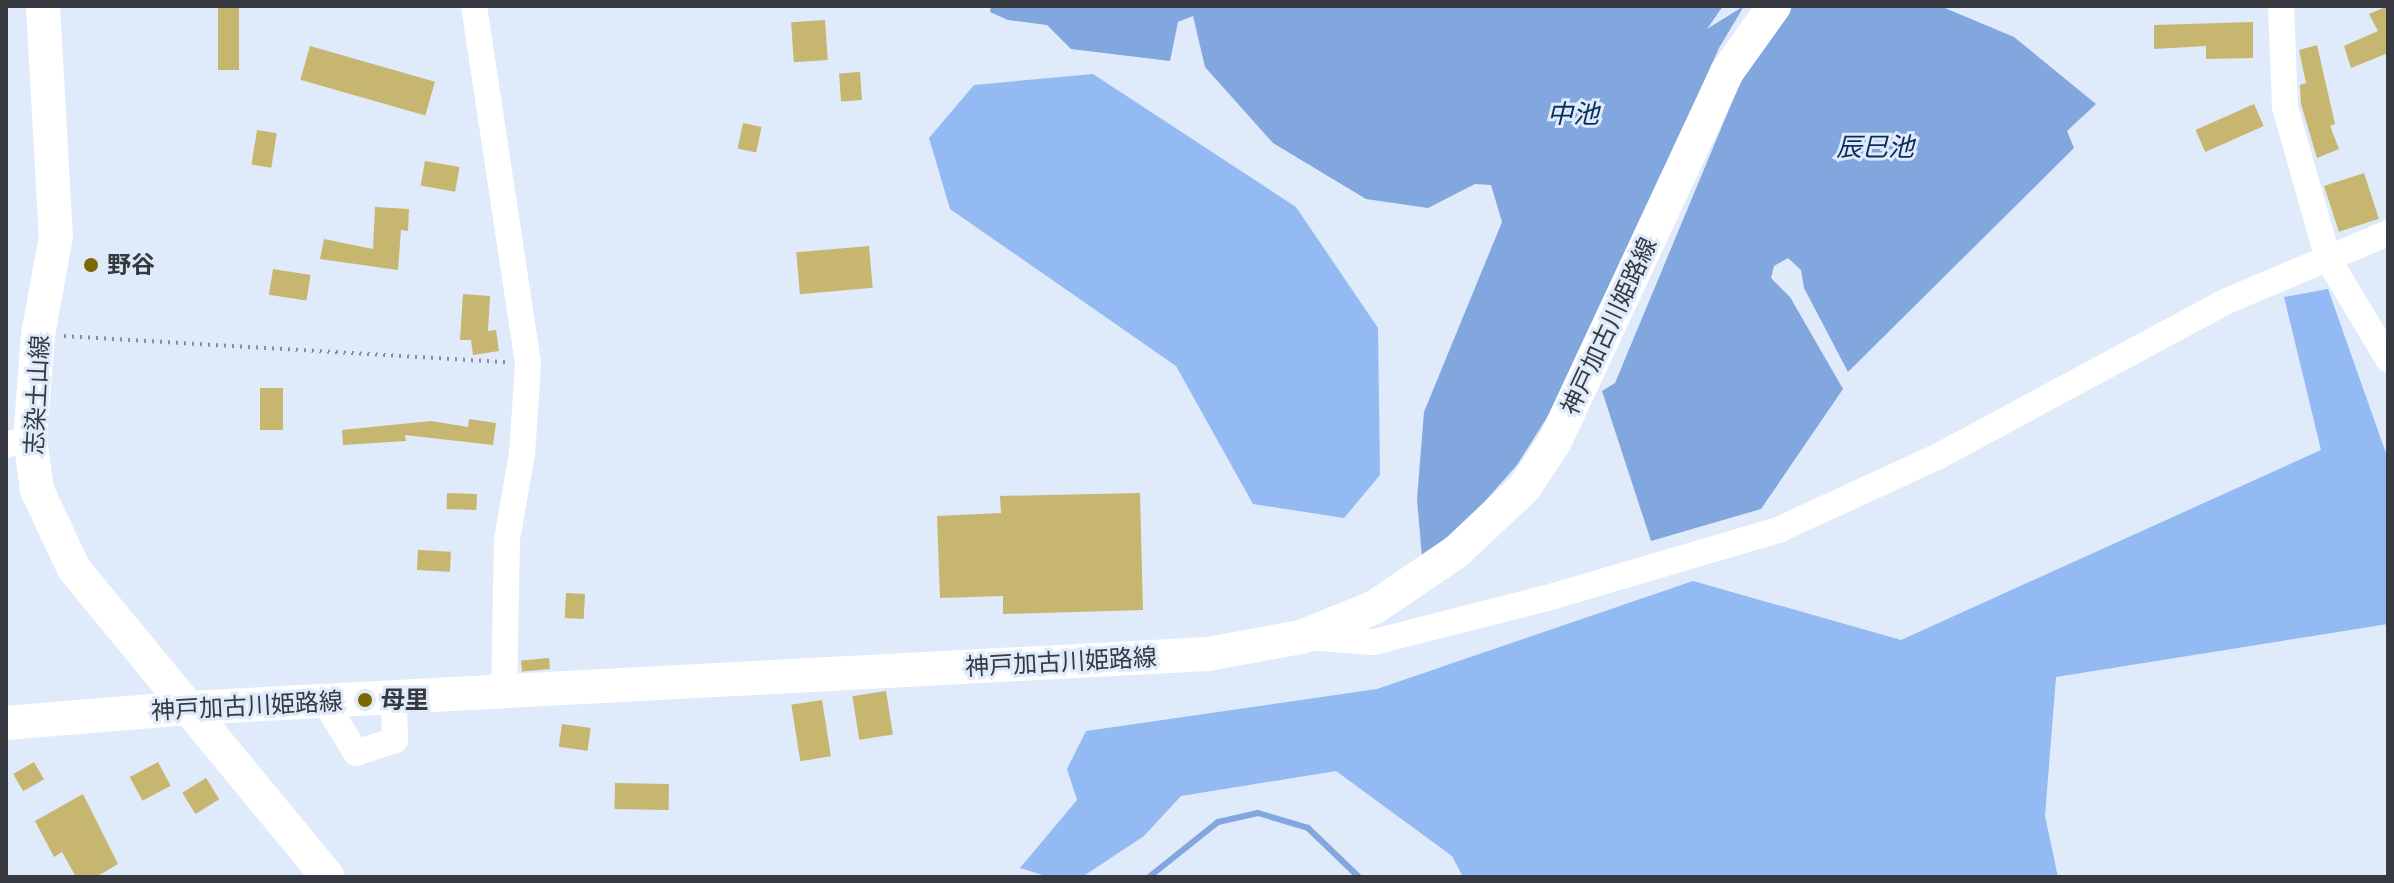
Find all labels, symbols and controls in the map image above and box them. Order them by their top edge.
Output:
water label: 中池 [1547,98,1599,130]
water label: 辰巳池 [1836,131,1914,163]
street label: 神戸加古川姫路線 [1555,233,1663,419]
place label: 野谷 [107,251,155,279]
marker: 野谷 [82,256,100,274]
street label: 志染土山線 [19,334,55,456]
street label: 神戸加古川姫路線 [964,643,1158,681]
place label: 母里 [381,686,429,714]
street label: 神戸加古川姫路線 [150,687,344,725]
marker: 母里 [356,691,374,709]

